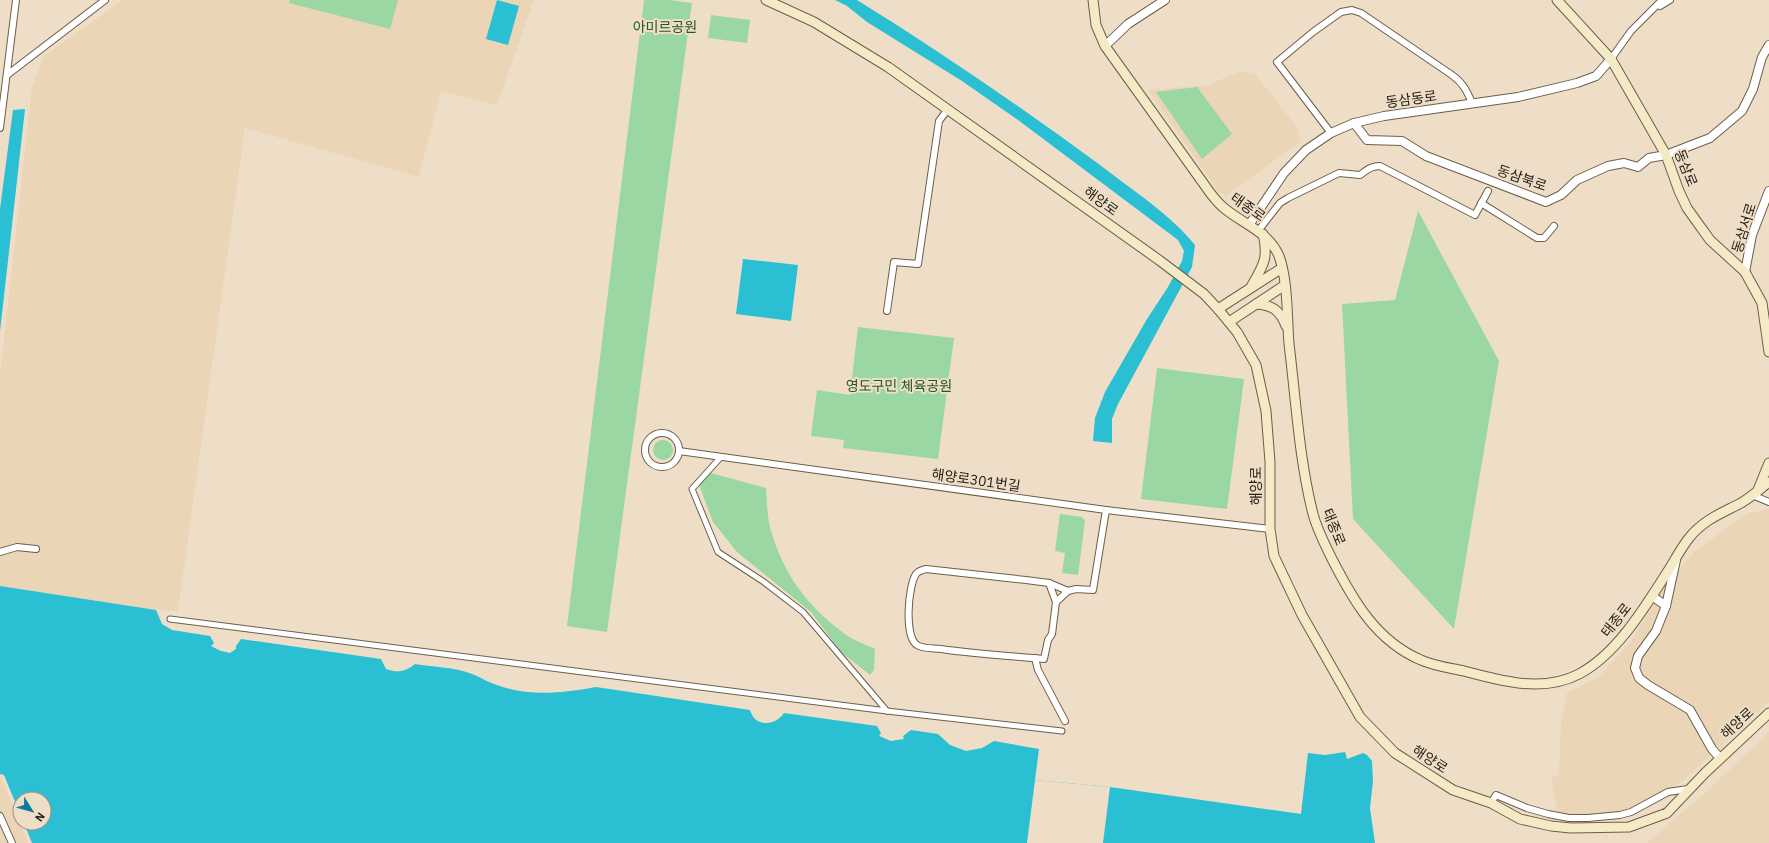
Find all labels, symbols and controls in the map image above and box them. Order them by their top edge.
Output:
park label: 아미르공원 [633,18,697,36]
street label: 동삼동로 [1384,86,1438,111]
street label: 동삼로 [1670,147,1702,189]
street label: 동삼북로 [1495,161,1549,195]
street label: 해양로 [1080,182,1122,220]
street label: 태종로 [1227,189,1269,226]
street label: 동삼서로 [1728,201,1760,255]
park label: 영도구민 체육공원 [846,377,952,395]
street label: 해양로301번길 [930,465,1022,495]
street label: 해양로 [1247,467,1265,505]
street label: 태종로 [1318,506,1350,548]
street label: 태종로 [1597,599,1635,641]
street label: 해양로 [1717,703,1757,743]
street label: 해양로 [1409,741,1451,777]
north arrow [12,791,52,831]
text: N [32,810,48,824]

